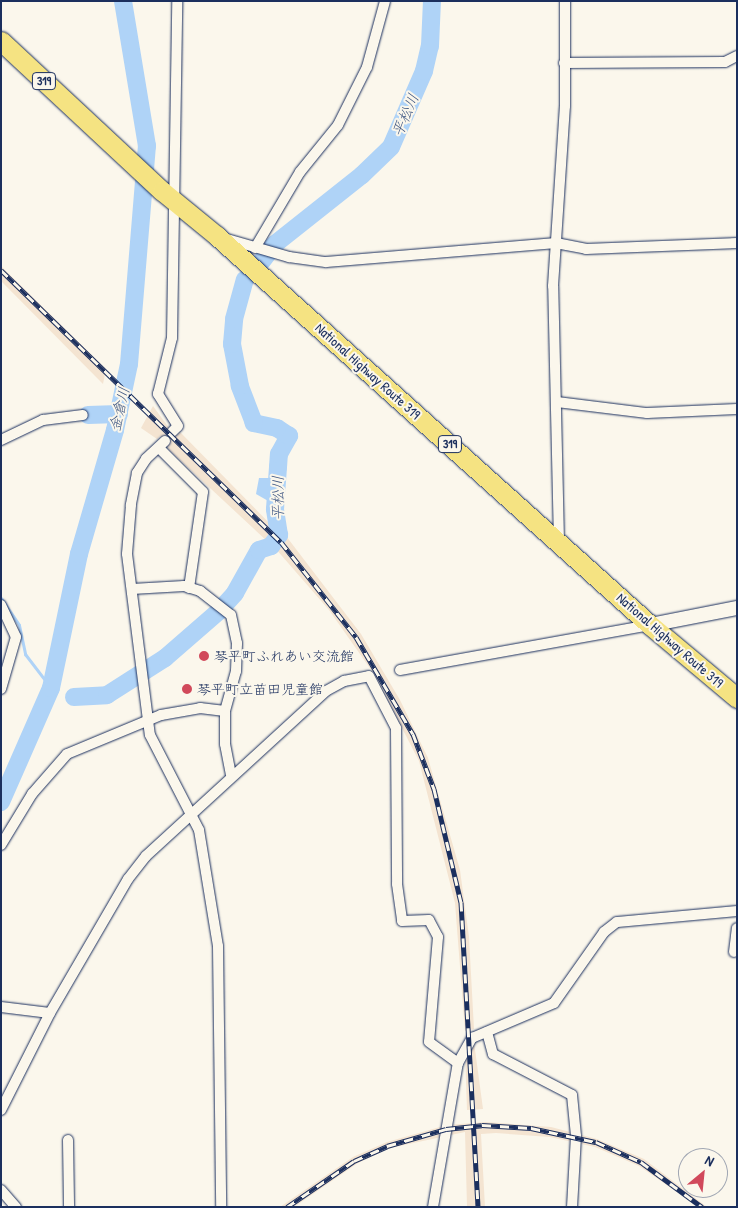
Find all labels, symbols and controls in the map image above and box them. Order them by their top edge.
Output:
road number: 319 [32,72,56,90]
water label: 平松川 [388,91,422,139]
street label: National Highway Route 319 [312,319,424,423]
water label: 金倉川 [105,385,133,433]
road number: 319 [438,434,462,454]
water label: 平松川 [269,476,287,520]
street label: National Highway Route 319 [613,589,727,691]
place label: 琴平町ふれあい交流館 [214,648,354,664]
marker: 琴平町ふれあい交流館 [198,650,210,662]
place label: 琴平町立苗田児童館 [197,681,323,697]
marker: 琴平町立苗田児童館 [181,683,193,695]
north arrow [678,1148,728,1198]
text: N [702,1150,718,1170]

